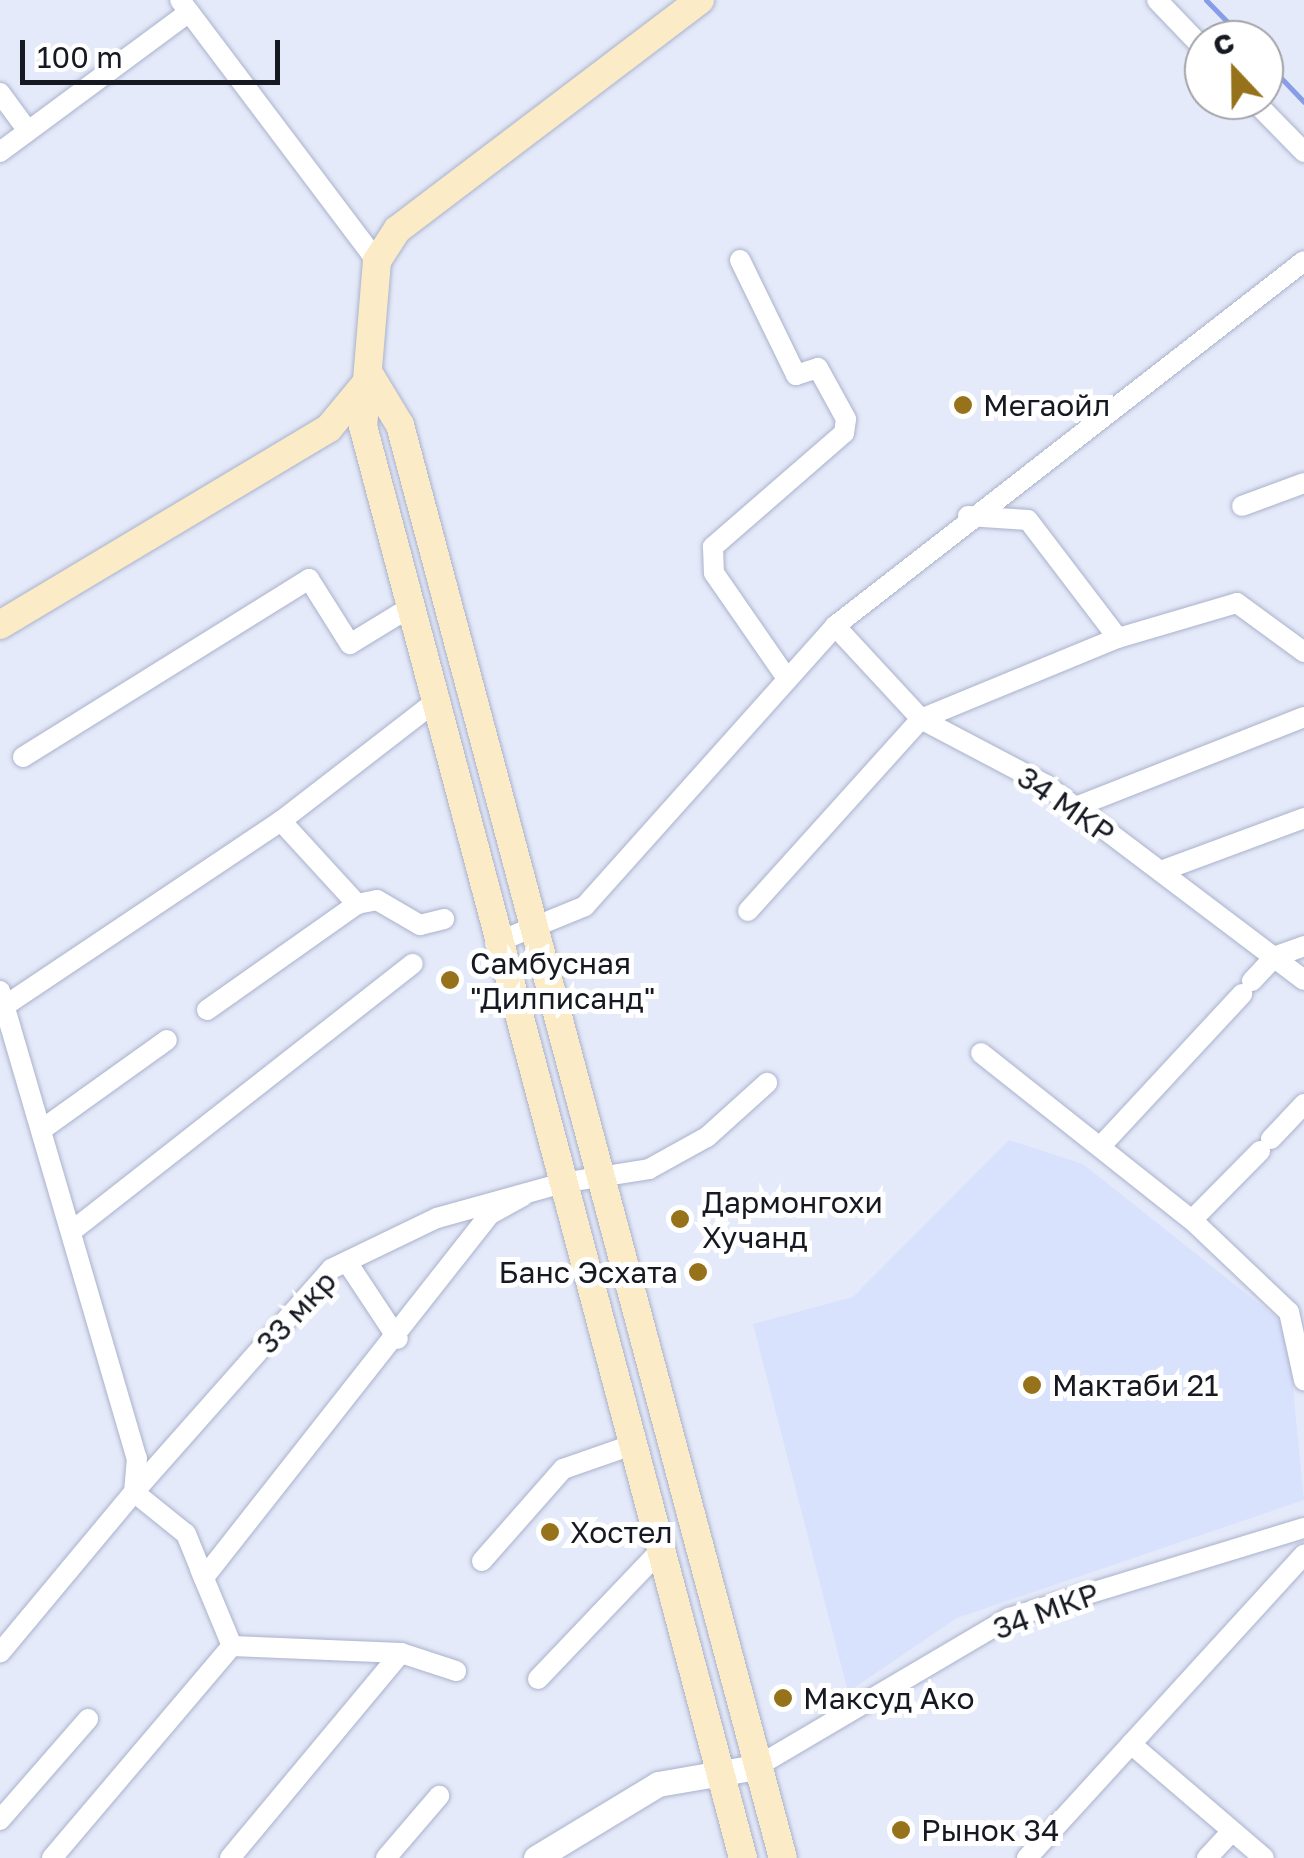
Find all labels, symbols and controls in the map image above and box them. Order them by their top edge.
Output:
scale bar [25,20,285,82]
north arrow [1184,20,1284,120]
text: С [1208,25,1239,63]
text: 100 m [37,39,123,75]
place label: Мегаойл [983,387,1110,423]
marker: Мегаойл [952,394,974,416]
street label: 34 МКР [1011,759,1121,851]
place label: Самбусная "Дилписанд" [470,945,655,1016]
marker: Самбусная "Дилписанд" [439,969,461,991]
place label: Дармонгохи Хучанд [702,1184,883,1254]
marker: Дармонгохи Хучанд [667,1206,693,1232]
place label: Банс Эсхата [499,1254,678,1290]
marker: Банс Эсхата [687,1261,709,1283]
street label: 33 мкр [249,1263,343,1361]
place label: Мактаби 21 [1052,1367,1219,1403]
marker: Мактаби 21 [1021,1374,1043,1396]
place label: Хостел [570,1514,673,1550]
marker: Хостел [539,1521,561,1543]
street label: 34 МКР [988,1575,1104,1647]
place label: Максуд Ако [803,1680,974,1716]
marker: Максуд Ако [772,1687,794,1709]
place label: Рынок 34 [921,1812,1059,1848]
marker: Рынок 34 [890,1819,912,1841]

